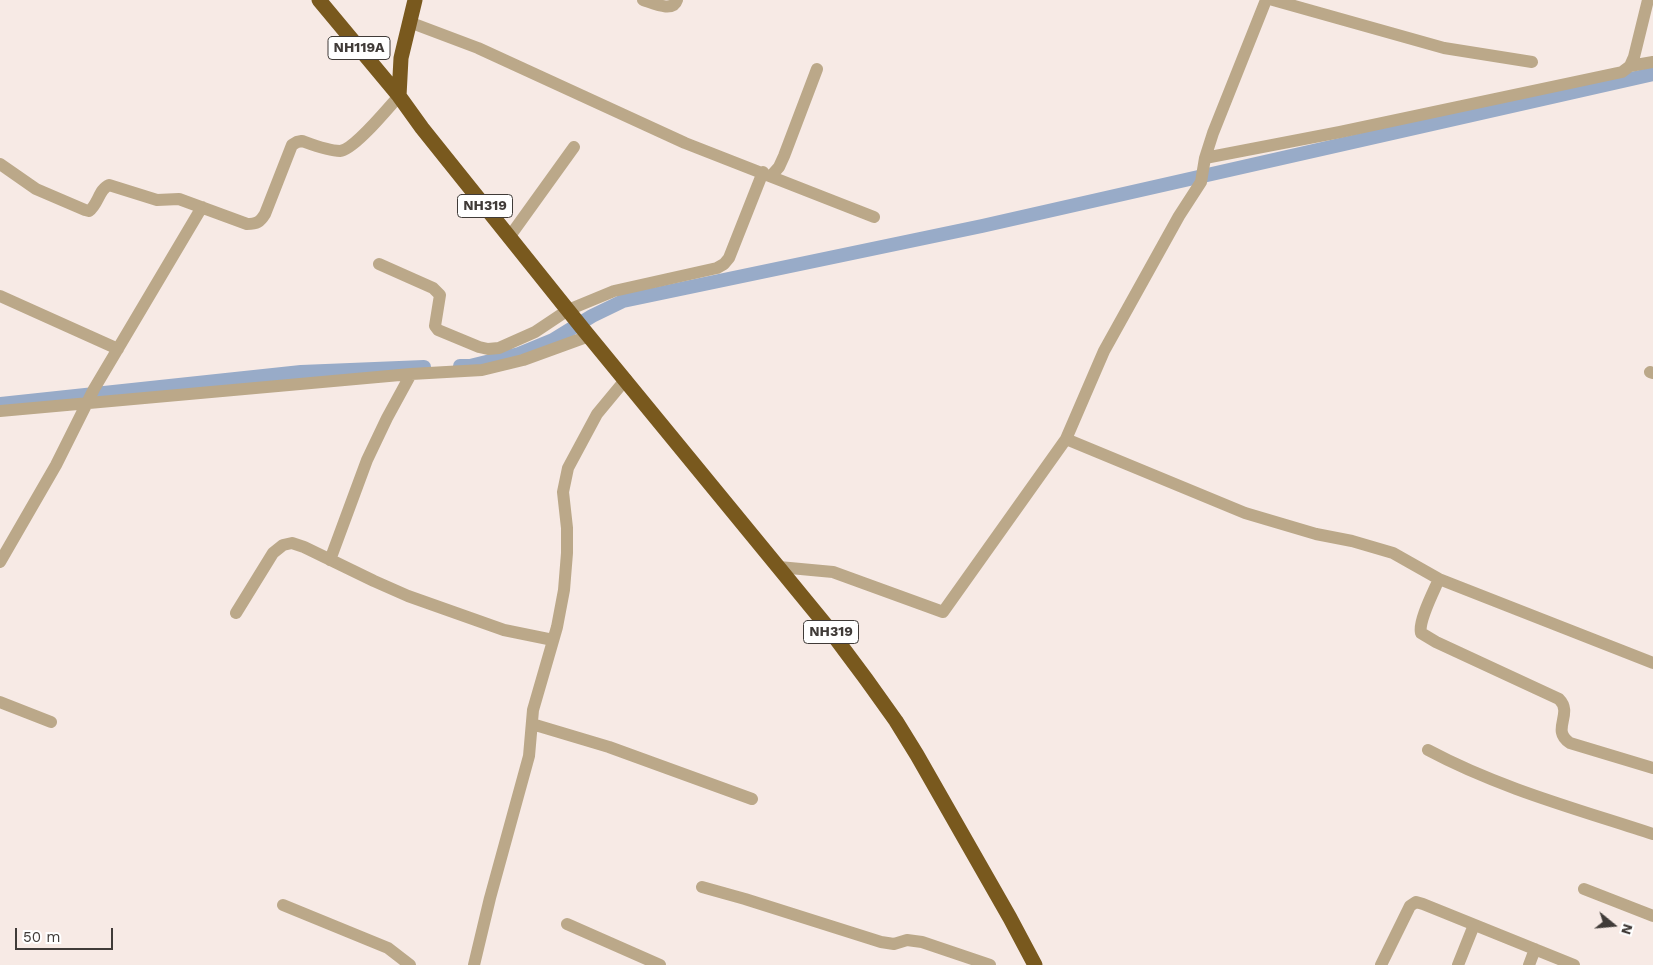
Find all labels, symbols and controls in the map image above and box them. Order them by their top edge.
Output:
road number: NH119A [328,36,390,59]
road number: NH319 [458,195,512,218]
road number: NH319 [804,620,858,644]
north arrow [1588,900,1638,950]
scale bar [18,918,115,950]
text: N [1618,922,1637,937]
text: 50 m [23,928,60,946]

